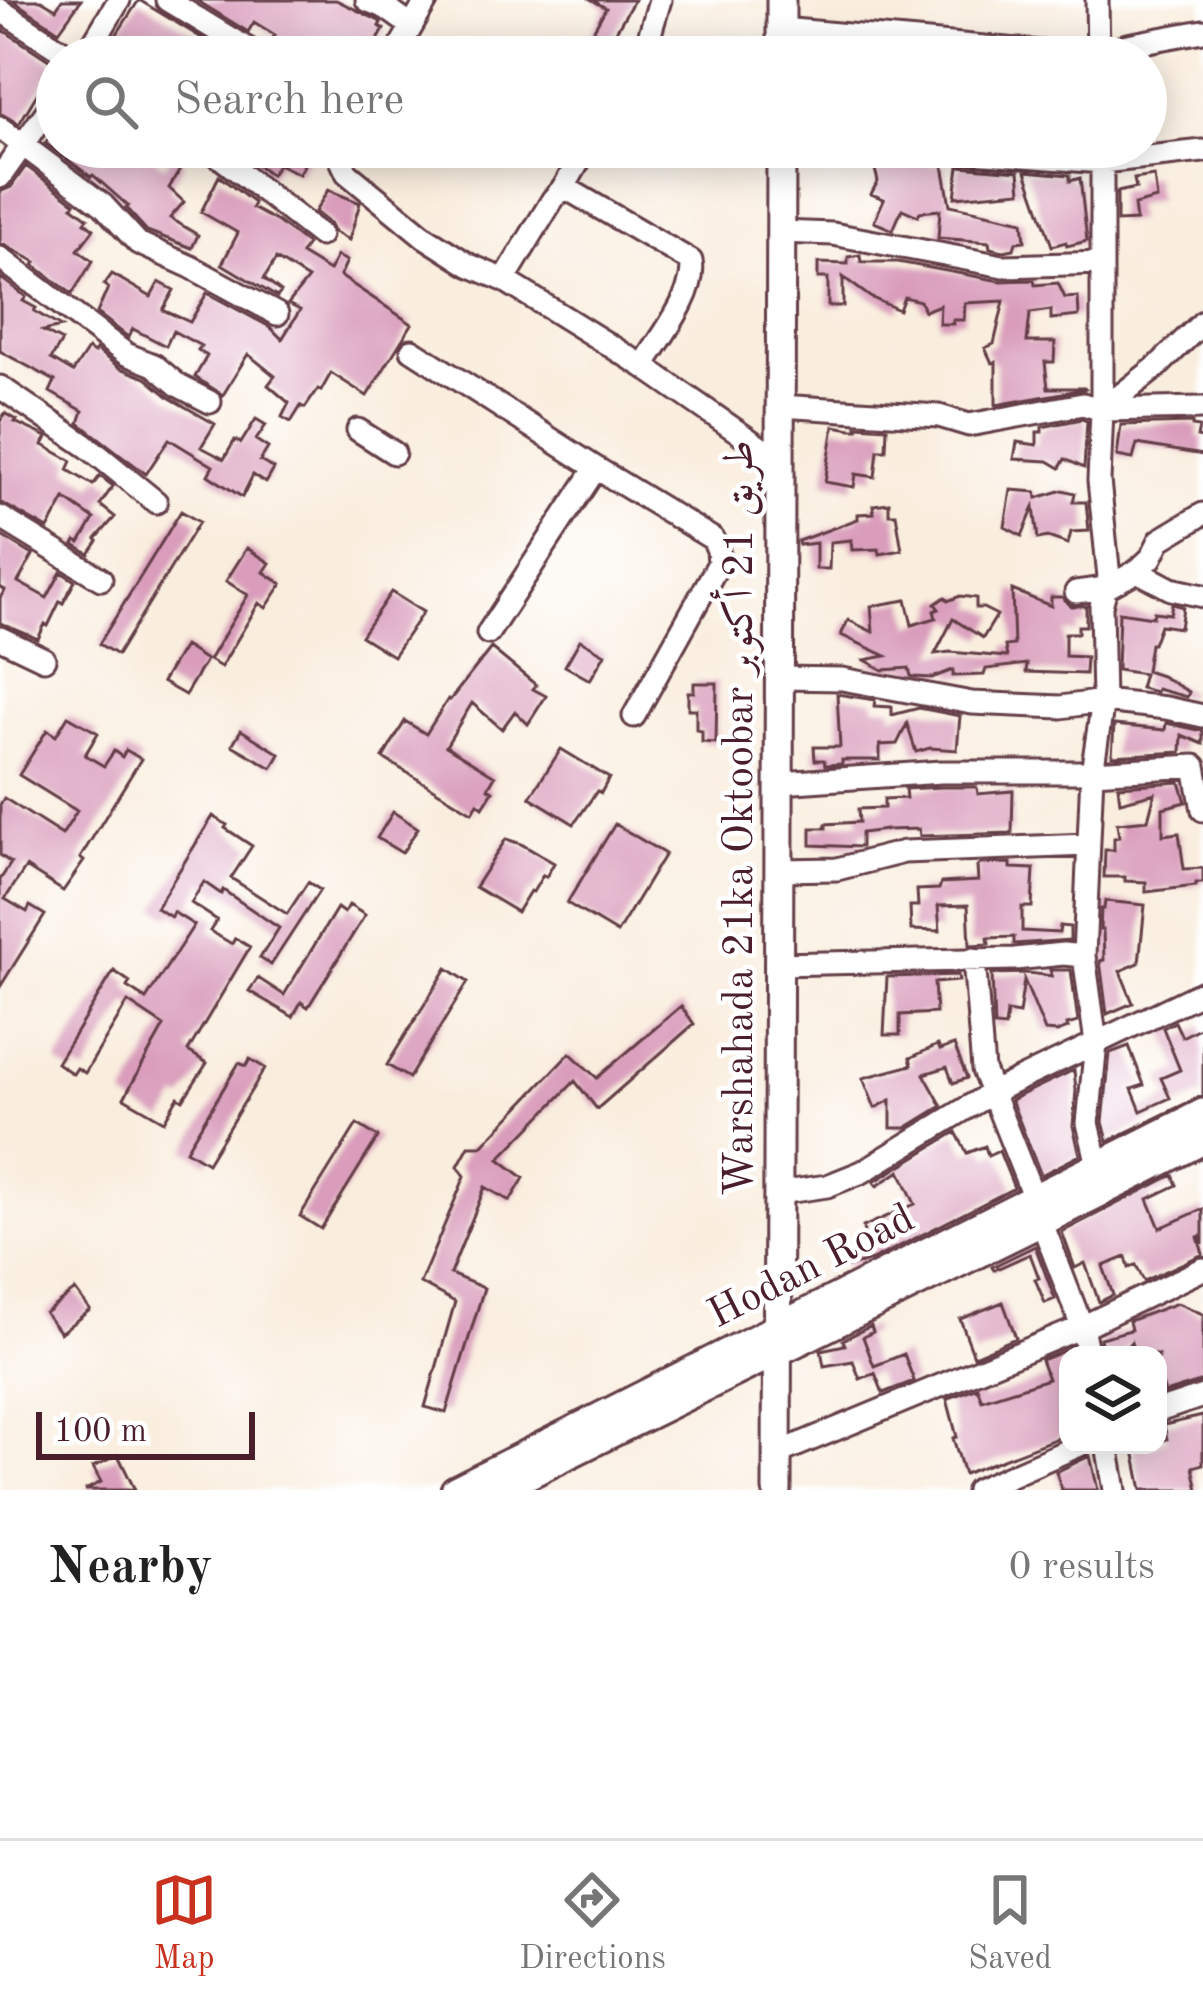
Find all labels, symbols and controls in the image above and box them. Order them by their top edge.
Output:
search box [36,36,1167,168]
icon: search [78,69,144,135]
text: Search here [174,79,404,124]
street label: Warshahada 21ka Oktoobar طريق 21 أكتوبر [709,440,764,1196]
street label: Hodan Road [702,1198,921,1337]
map controls [1059,1346,1167,1454]
button: layers [1059,1346,1167,1454]
scale bar [36,1406,255,1459]
text: 100 m [54,1416,147,1449]
text: Nearby [48,1543,213,1594]
text: 0 results [1009,1548,1155,1587]
tab: Map [151,1867,217,1980]
tab: Directions [519,1867,666,1980]
tab: Saved [968,1867,1052,1980]

